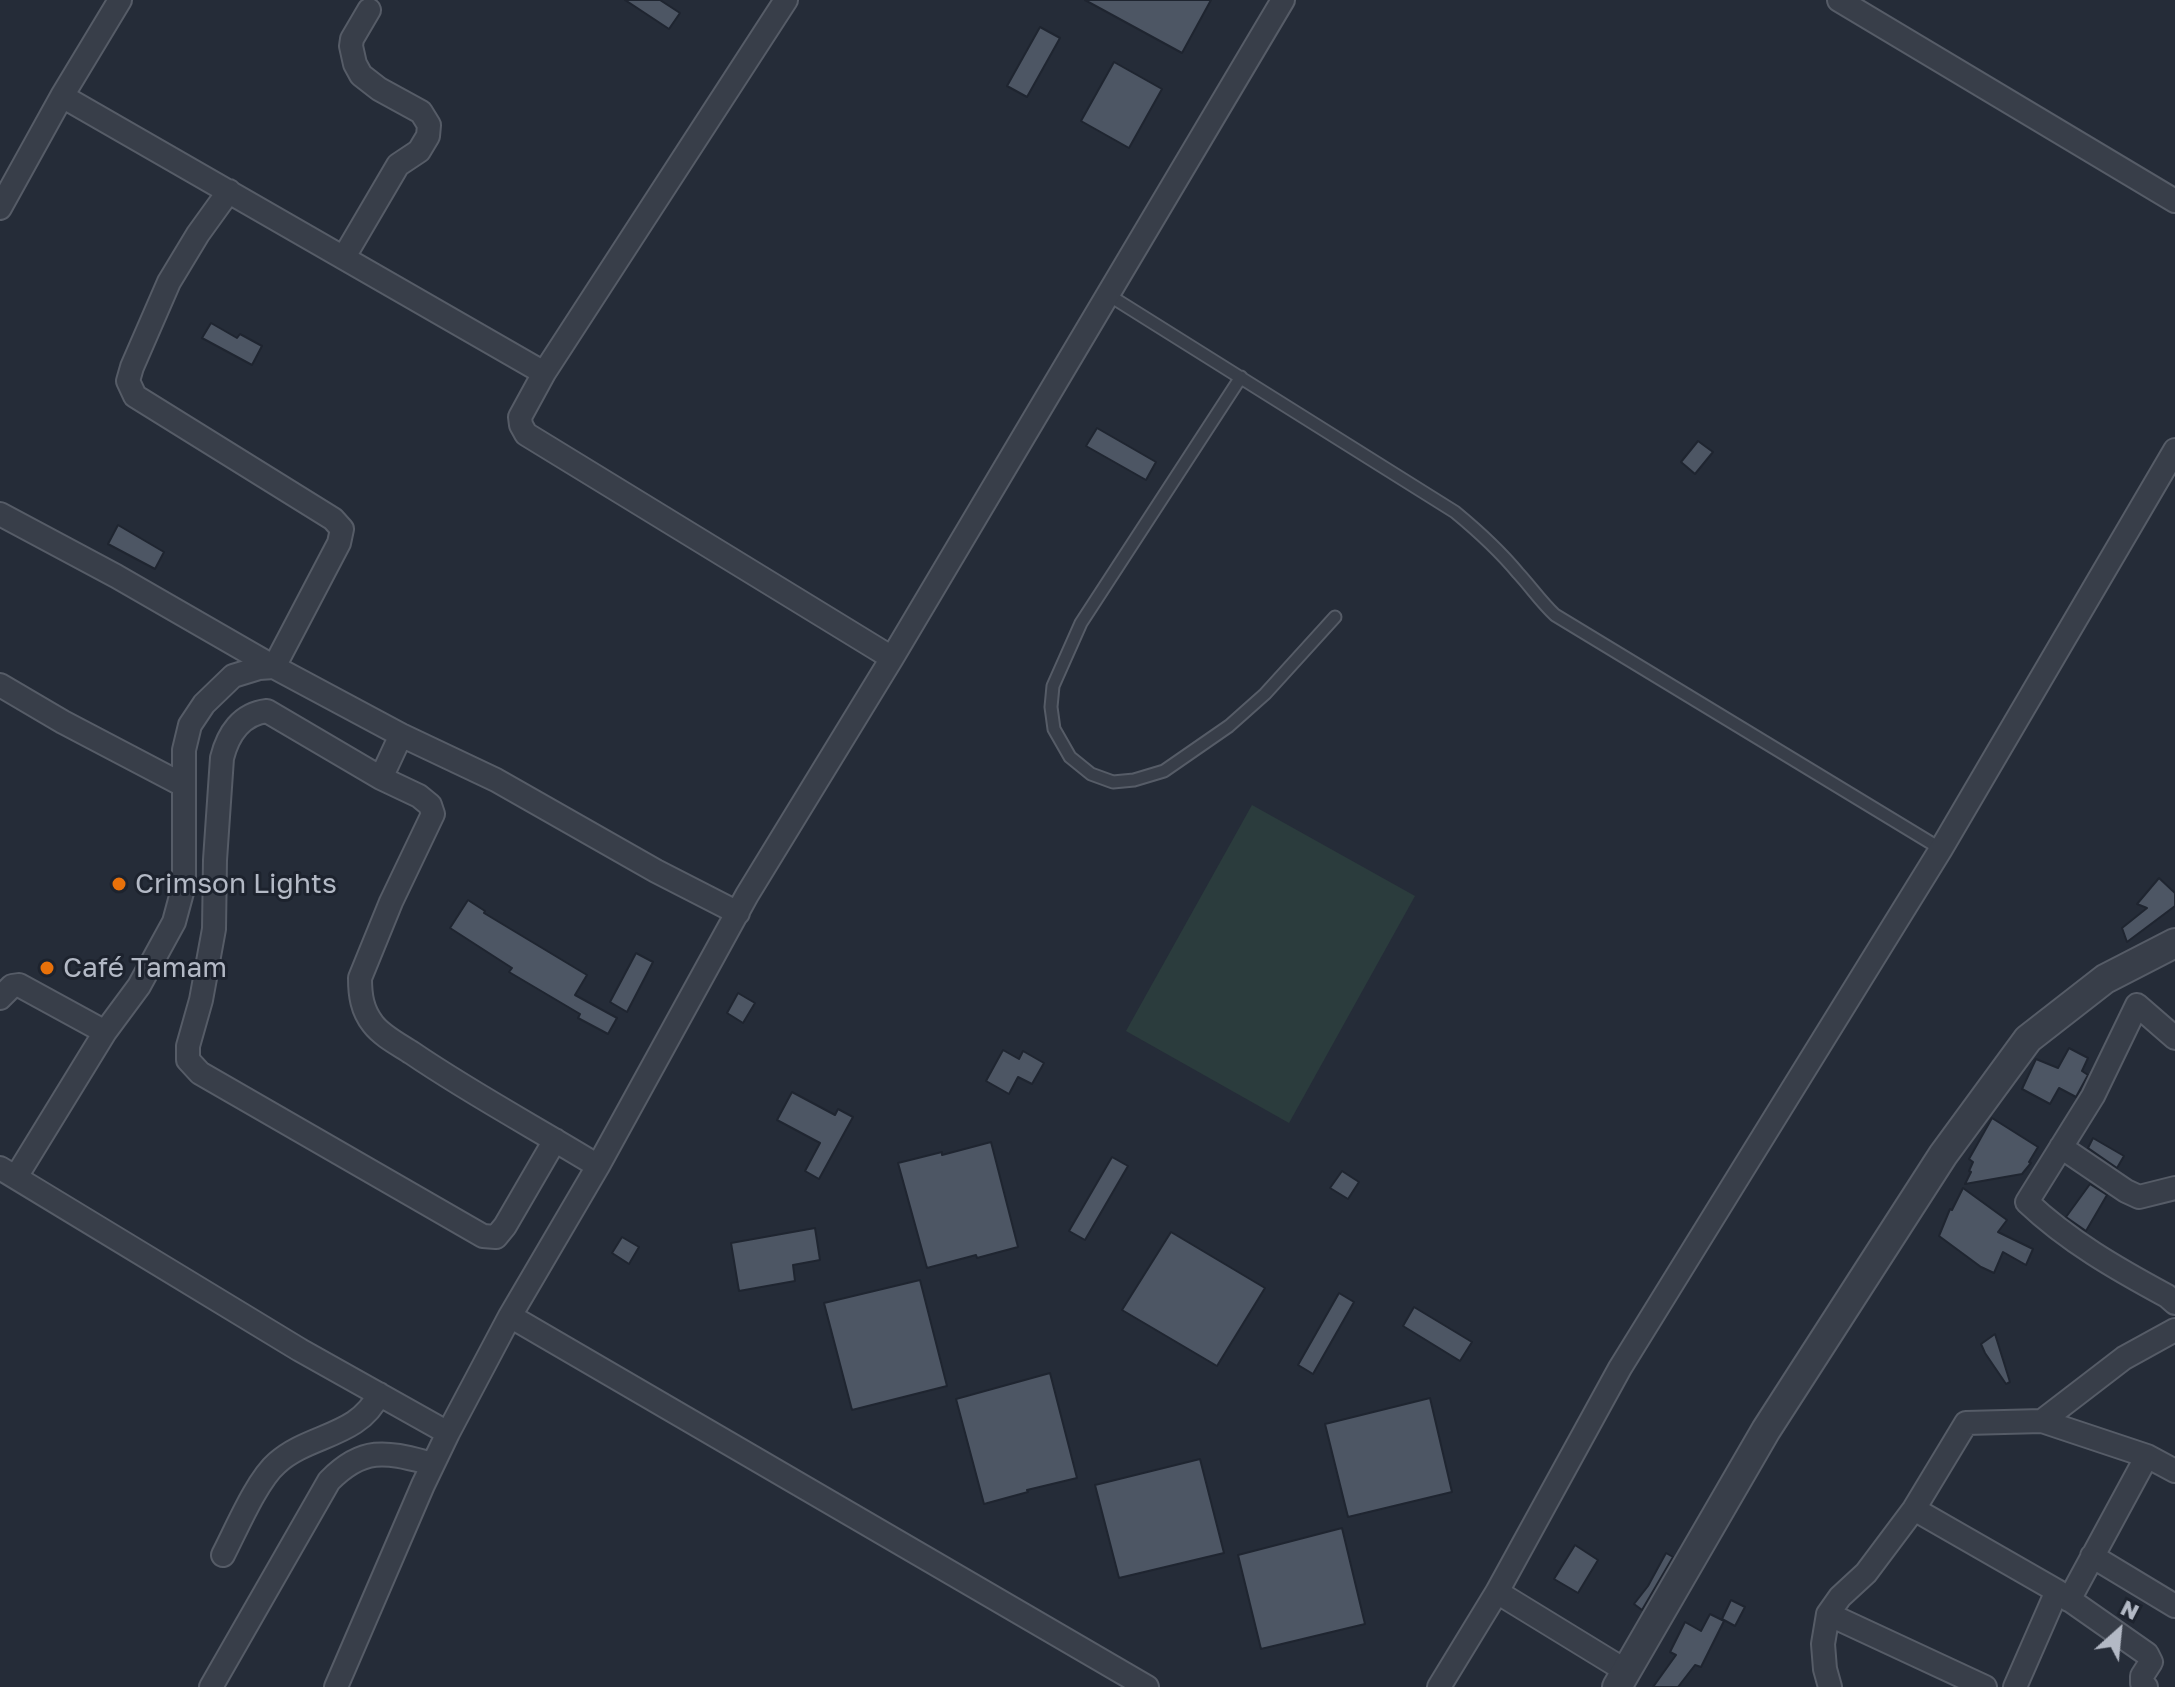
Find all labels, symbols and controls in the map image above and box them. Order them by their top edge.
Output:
place label: Crimson Lights [135,867,337,901]
marker: Crimson Lights [110,875,128,893]
place label: Café Tamam [63,951,227,985]
marker: Café Tamam [38,959,56,977]
north arrow [2079,1591,2159,1671]
text: N [2117,1593,2144,1625]

